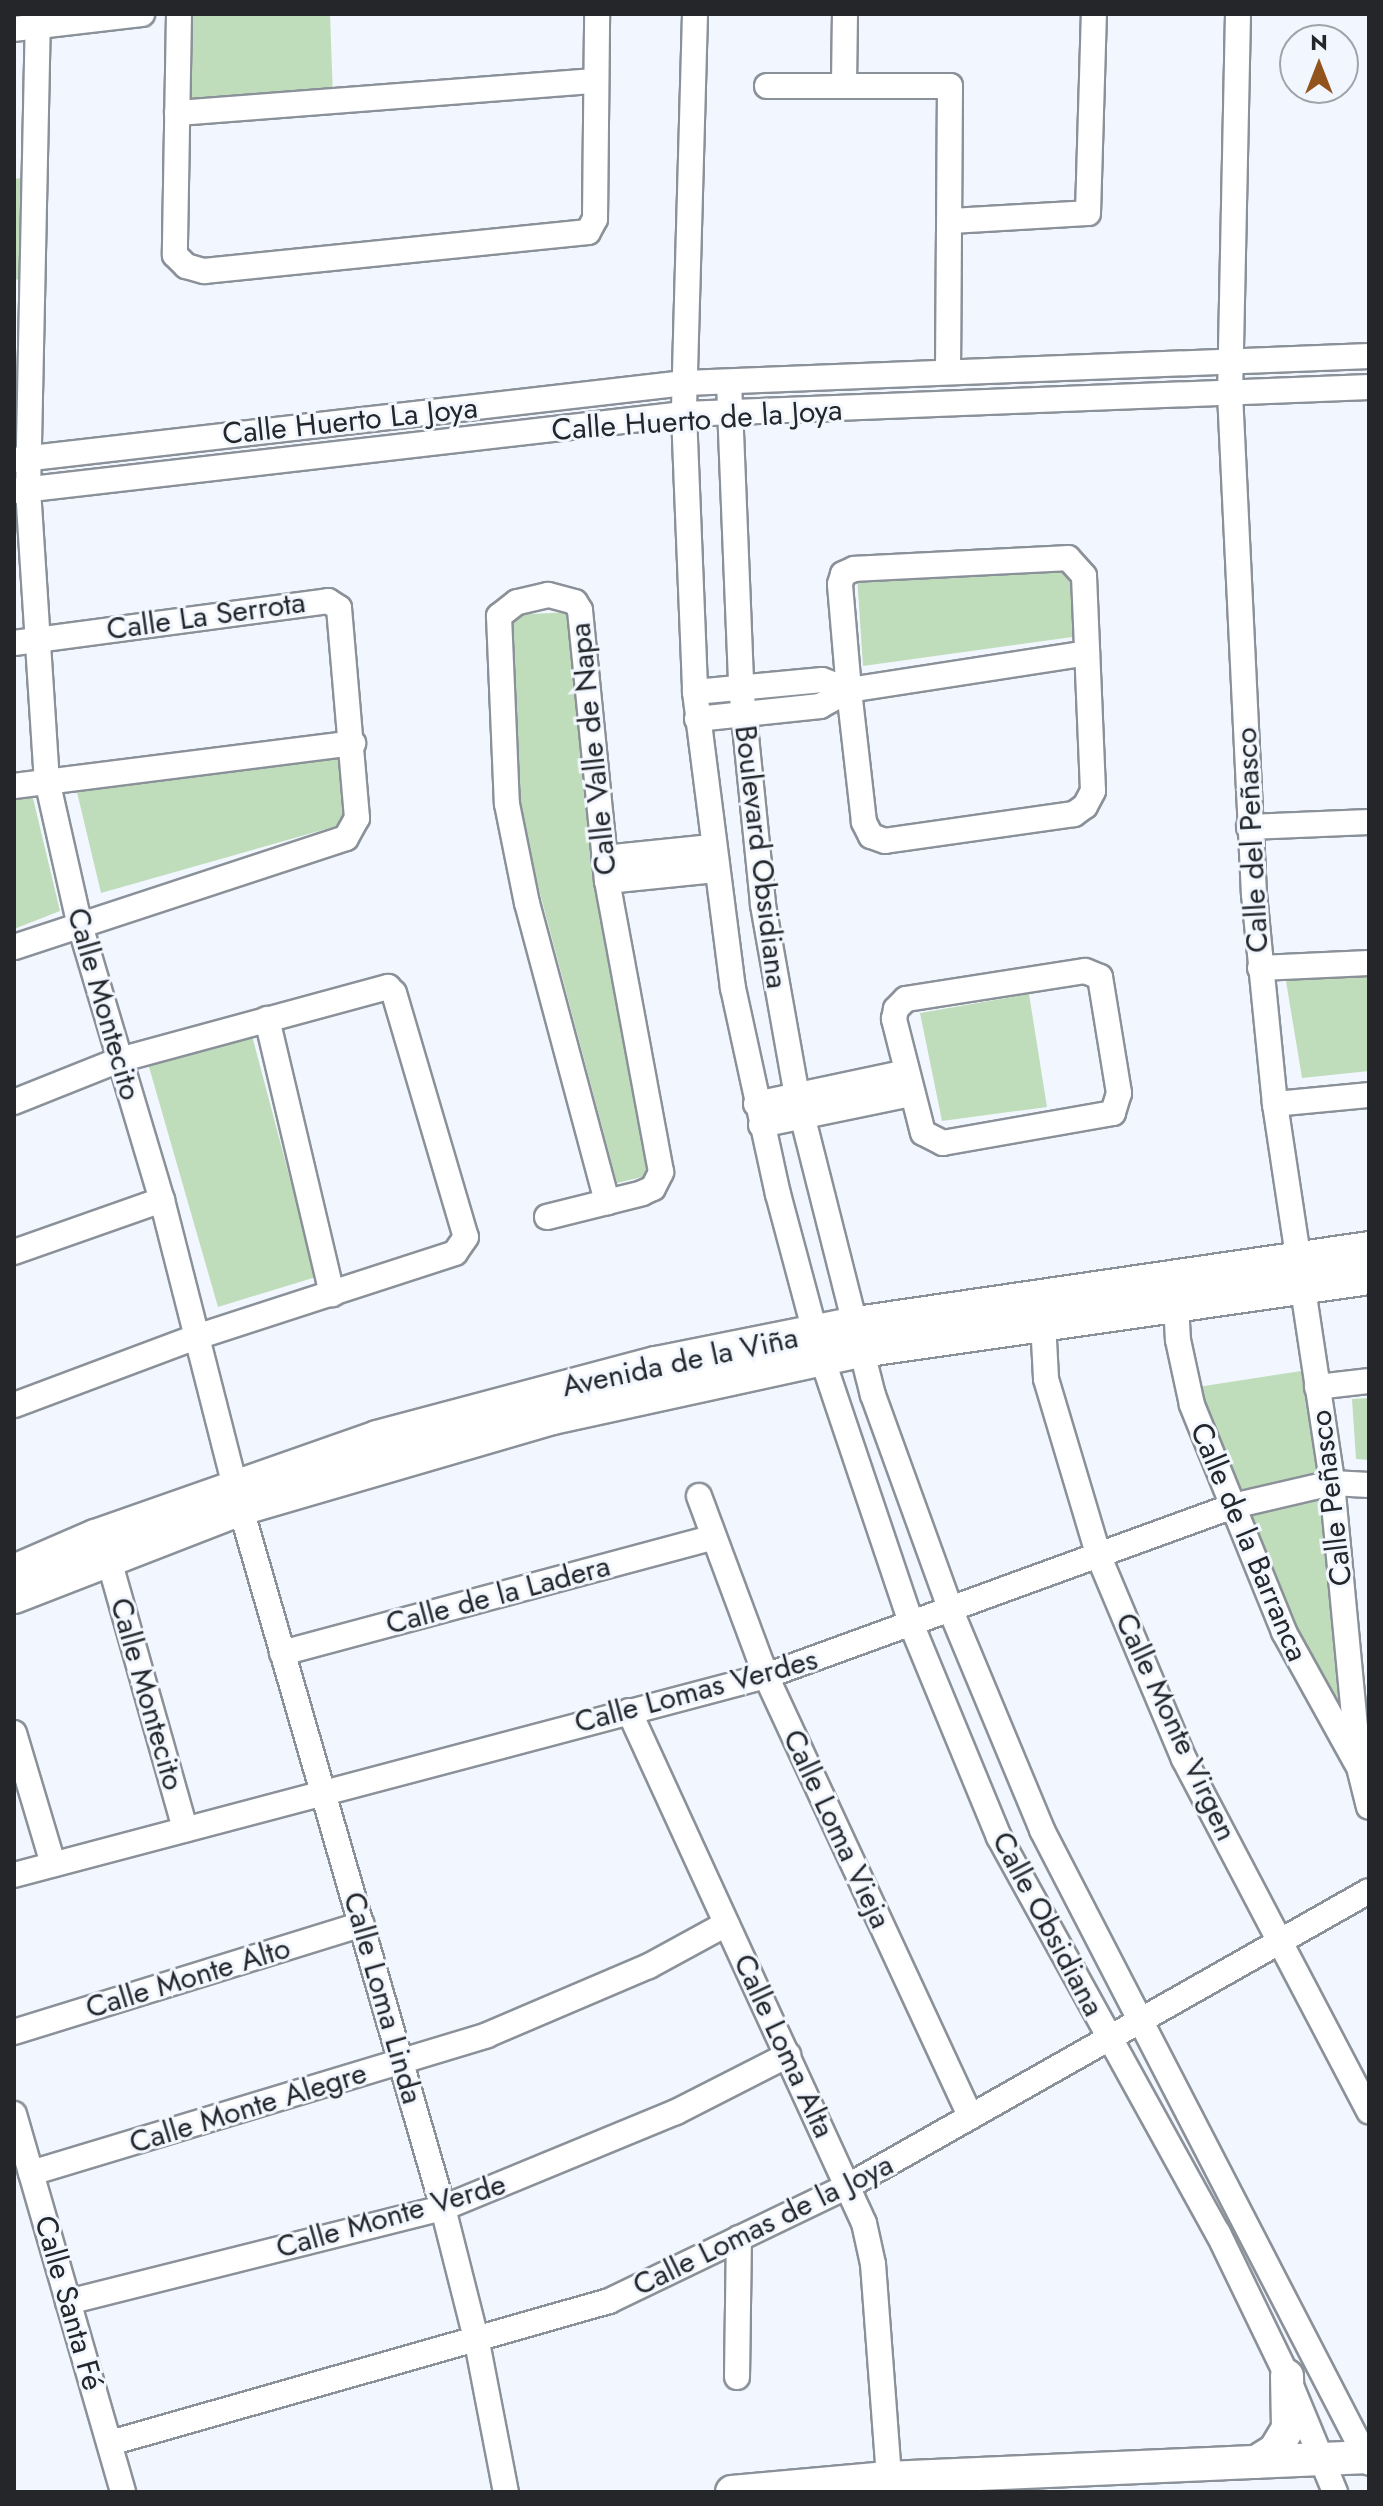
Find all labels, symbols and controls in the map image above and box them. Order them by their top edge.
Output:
north arrow [1279,24,1359,104]
text: N [1310,26,1328,58]
street label: Calle Huerto La Joya [221,390,479,452]
street label: Calle Huerto de la Joya [550,392,844,448]
street label: Calle La Serrota [104,584,308,648]
street label: Calle Valle de Napa [562,621,624,877]
street label: Boulevard Obsidiana [727,723,795,991]
street label: Calle del Peñasco [1228,726,1276,954]
street label: Calle Montecito [59,904,149,1104]
street label: Avenida de la Viña [559,1319,801,1405]
street label: Calle Peñasco [1302,1408,1360,1588]
street label: Calle de la Barranca [1182,1417,1316,1667]
street label: Calle de la Ladera [382,1548,614,1642]
street label: Calle Montecito [102,1594,192,1794]
street label: Calle Monte Virgen [1107,1607,1245,1847]
street label: Calle Lomas Verdes [571,1641,821,1741]
street label: Calle Loma Vieja [775,1724,899,1934]
street label: Calle Obsidiana [984,1826,1112,2022]
street label: Calle Loma Linda [336,1888,430,2108]
street label: Calle Monte Alto [82,1930,294,2026]
street label: Calle Loma Alta [726,1949,842,2143]
street label: Calle Monte Alegre [125,2055,371,2161]
street label: Calle Lomas de la Joya [627,2146,899,2304]
street label: Calle Monte Verde [272,2166,510,2266]
street label: Calle Santa Fé [27,2212,111,2394]

